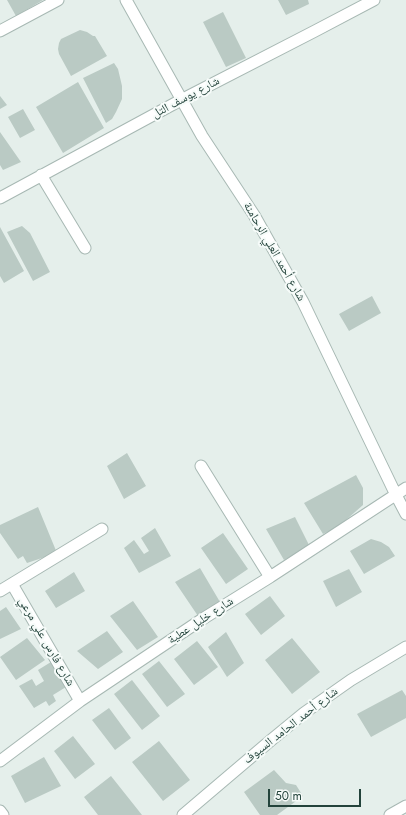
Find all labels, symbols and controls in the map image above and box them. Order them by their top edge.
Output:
street label: شارع يوسف التل [150,74,222,122]
street label: شارع أحمد العلي الرحامنة [240,200,308,304]
street label: شارع خليل عطية [165,594,237,648]
street label: شارع فارس علي مرعي [15,595,77,689]
street label: شارع أحمد الحامد السيوف [241,685,341,767]
scale bar [270,781,363,807]
text: 50 m [275,787,302,805]

